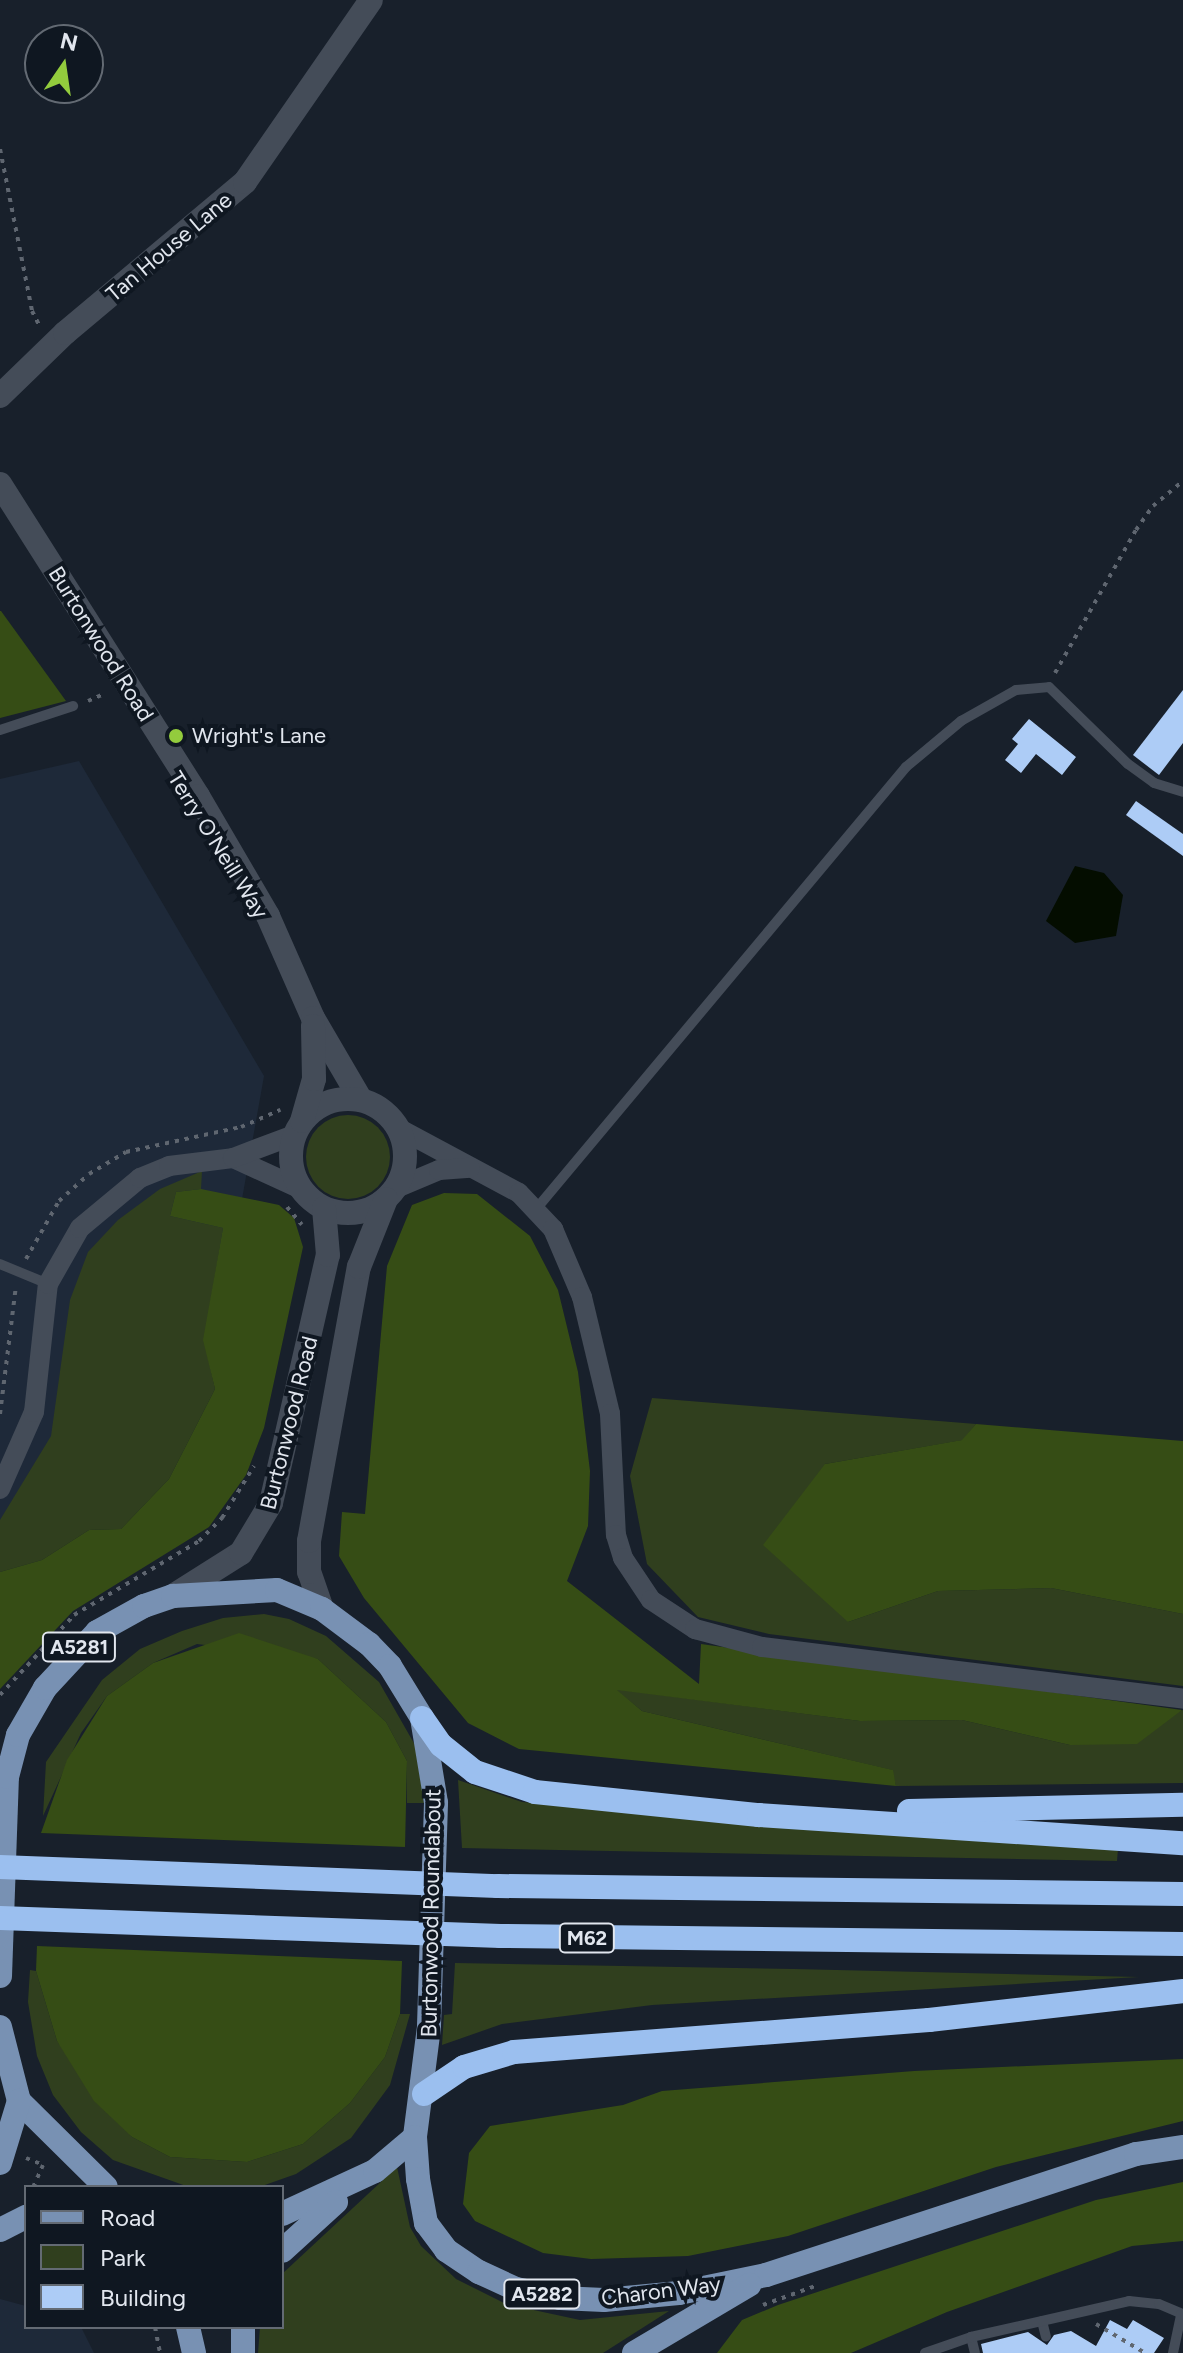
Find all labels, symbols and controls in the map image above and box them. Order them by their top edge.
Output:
north arrow [24,24,104,104]
text: N [58,27,80,57]
street label: Tan House Lane [101,187,237,307]
street label: Burtonwood Road [43,562,159,726]
place label: Wright's Lane [192,723,326,749]
marker: Wright's Lane [167,727,185,745]
street label: Terry O'Neill Way [162,767,274,923]
street label: Burtonwood Road [255,1334,323,1512]
road number: A5281 [41,1631,117,1663]
street label: Burtonwood Roundabout [416,1789,446,2037]
road number: M62 [557,1922,617,1954]
legend [24,2185,284,2329]
text: Road [100,2203,155,2232]
text: Park [100,2243,146,2272]
street label: Charon Way [600,2271,722,2311]
road number: A5282 [502,2278,582,2310]
text: Building [100,2283,186,2312]

